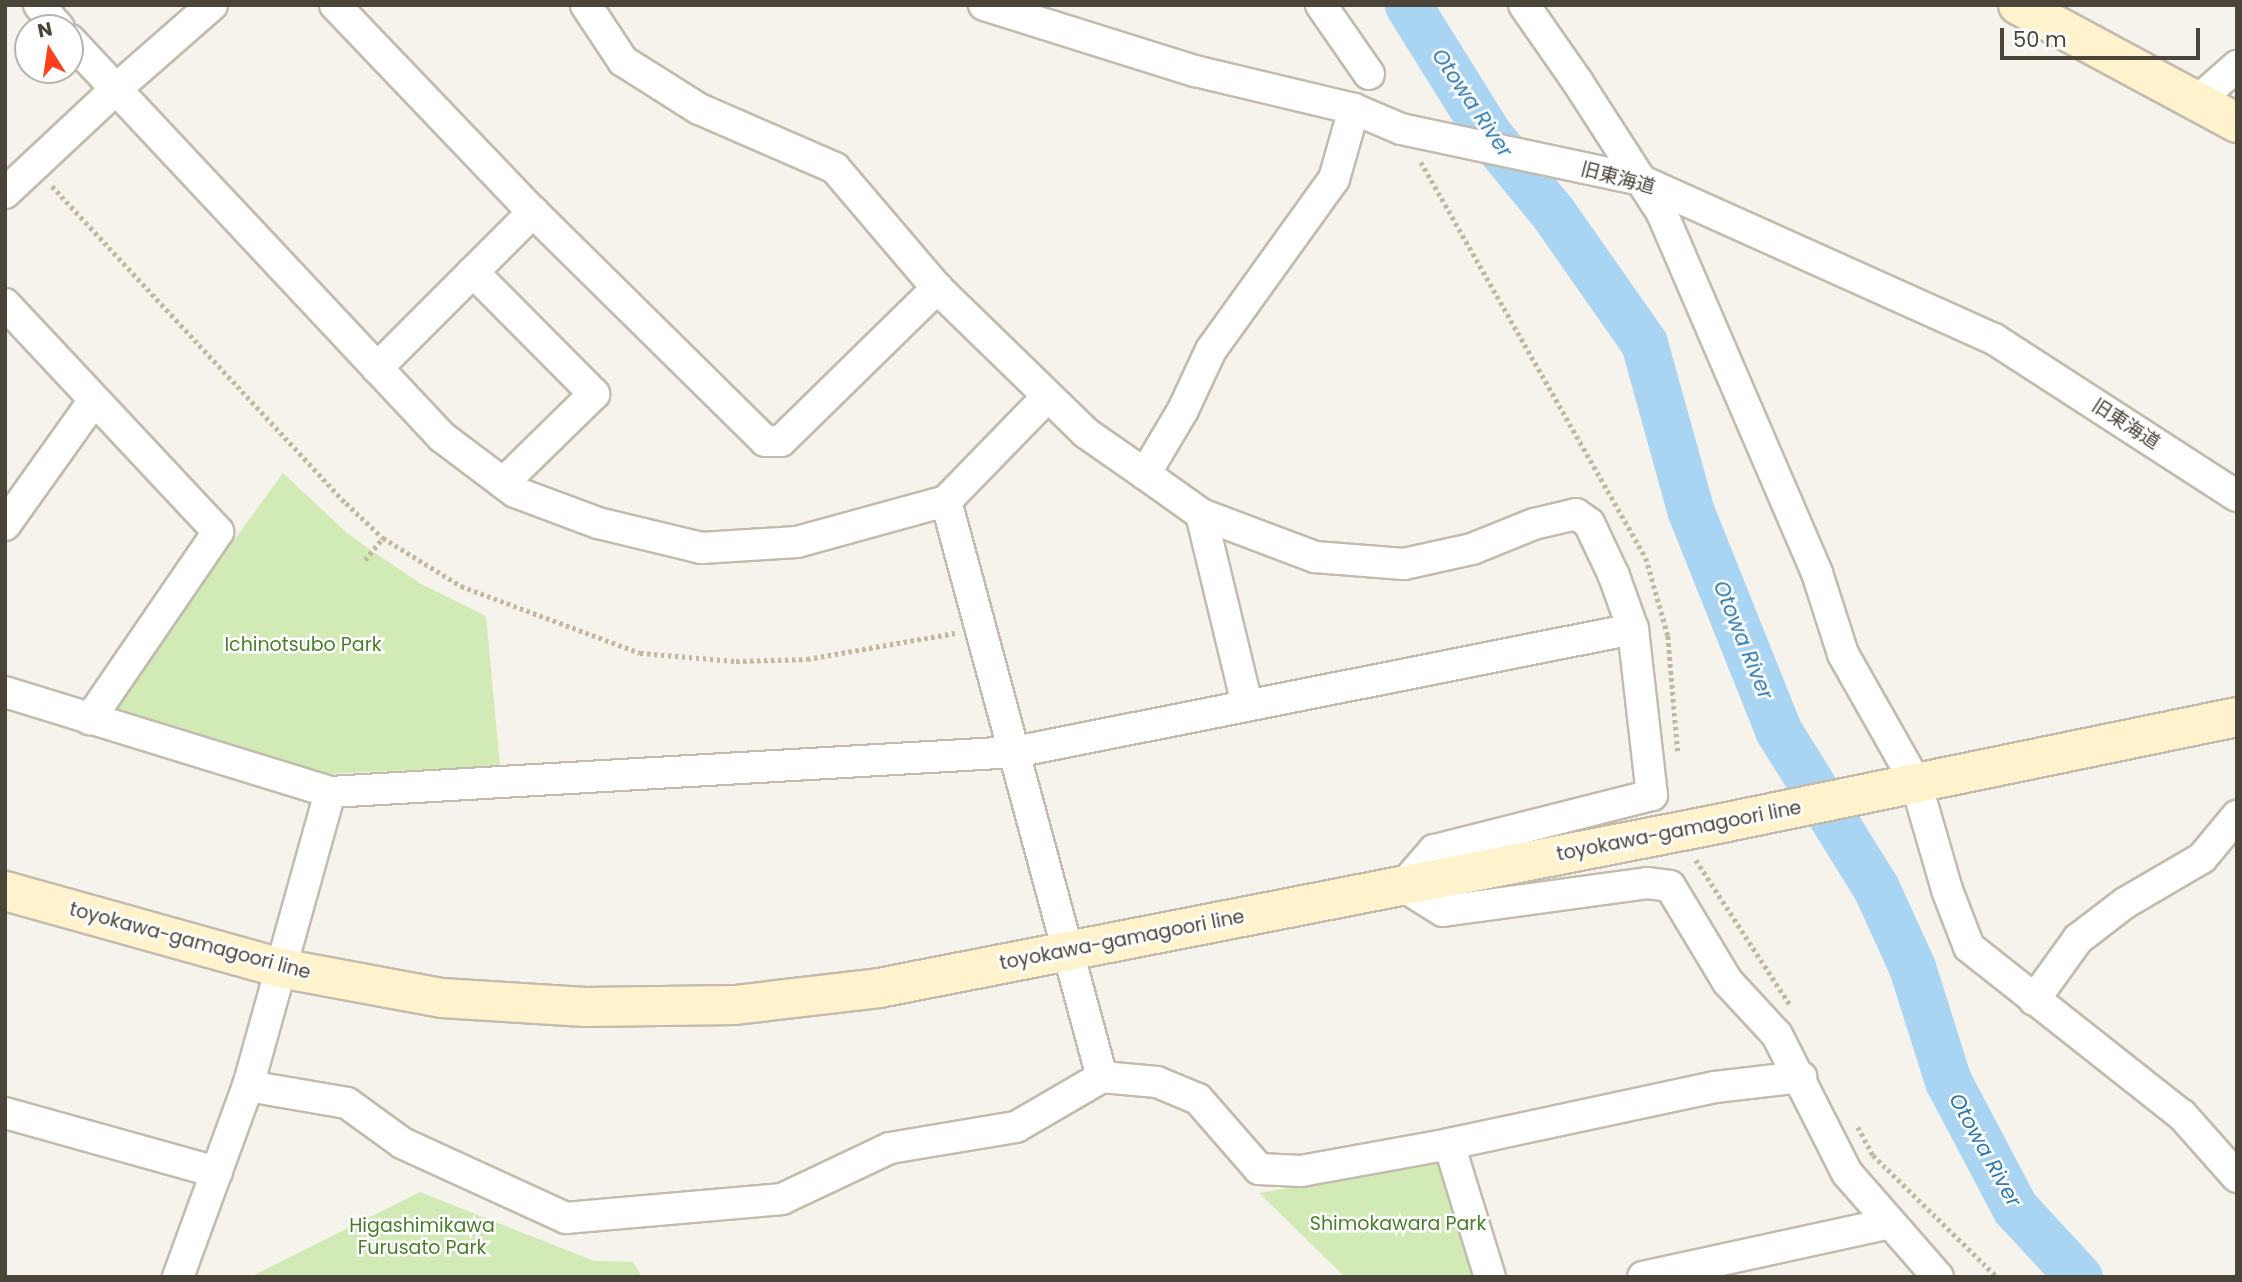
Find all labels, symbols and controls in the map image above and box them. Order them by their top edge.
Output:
north arrow [14,14,84,84]
scale bar [2004,14,2204,58]
text: N [35,15,55,45]
text: 50 m [2013,25,2067,54]
water label: Otowa River [1426,44,1518,162]
street label: 旧東海道 [1578,157,1658,199]
street label: 旧東海道 [2088,394,2164,454]
water label: Otowa River [1708,577,1778,703]
park label: Ichinotsubo Park [224,634,382,656]
street label: toyokawa-gamagoori line [1555,796,1803,866]
street label: toyokawa-gamagoori line [67,898,313,984]
street label: toyokawa-gamagoori line [998,905,1246,975]
water label: Otowa River [1943,1089,2027,1211]
park label: Shimokawara Park [1310,1213,1486,1235]
park label: Higashimikawa Furusato Park [349,1215,495,1259]

